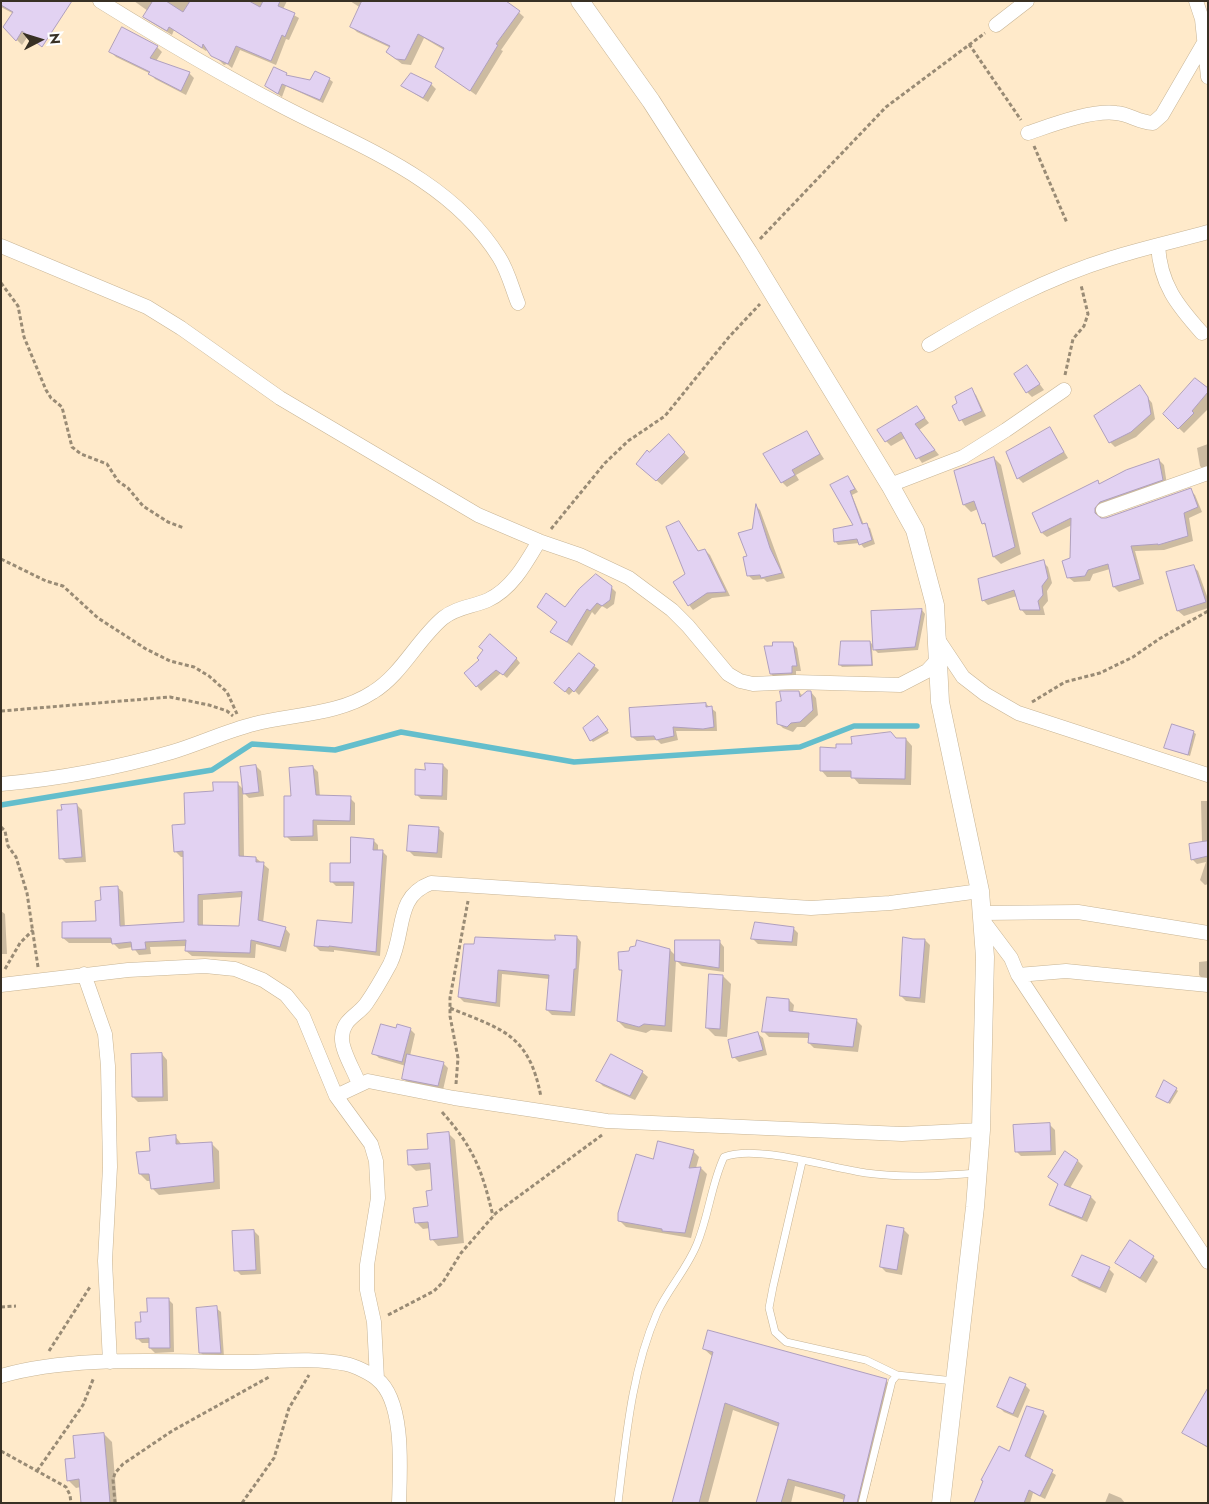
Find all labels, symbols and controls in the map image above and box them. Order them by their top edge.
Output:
north arrow [15,15,65,65]
text: N [44,32,65,45]

